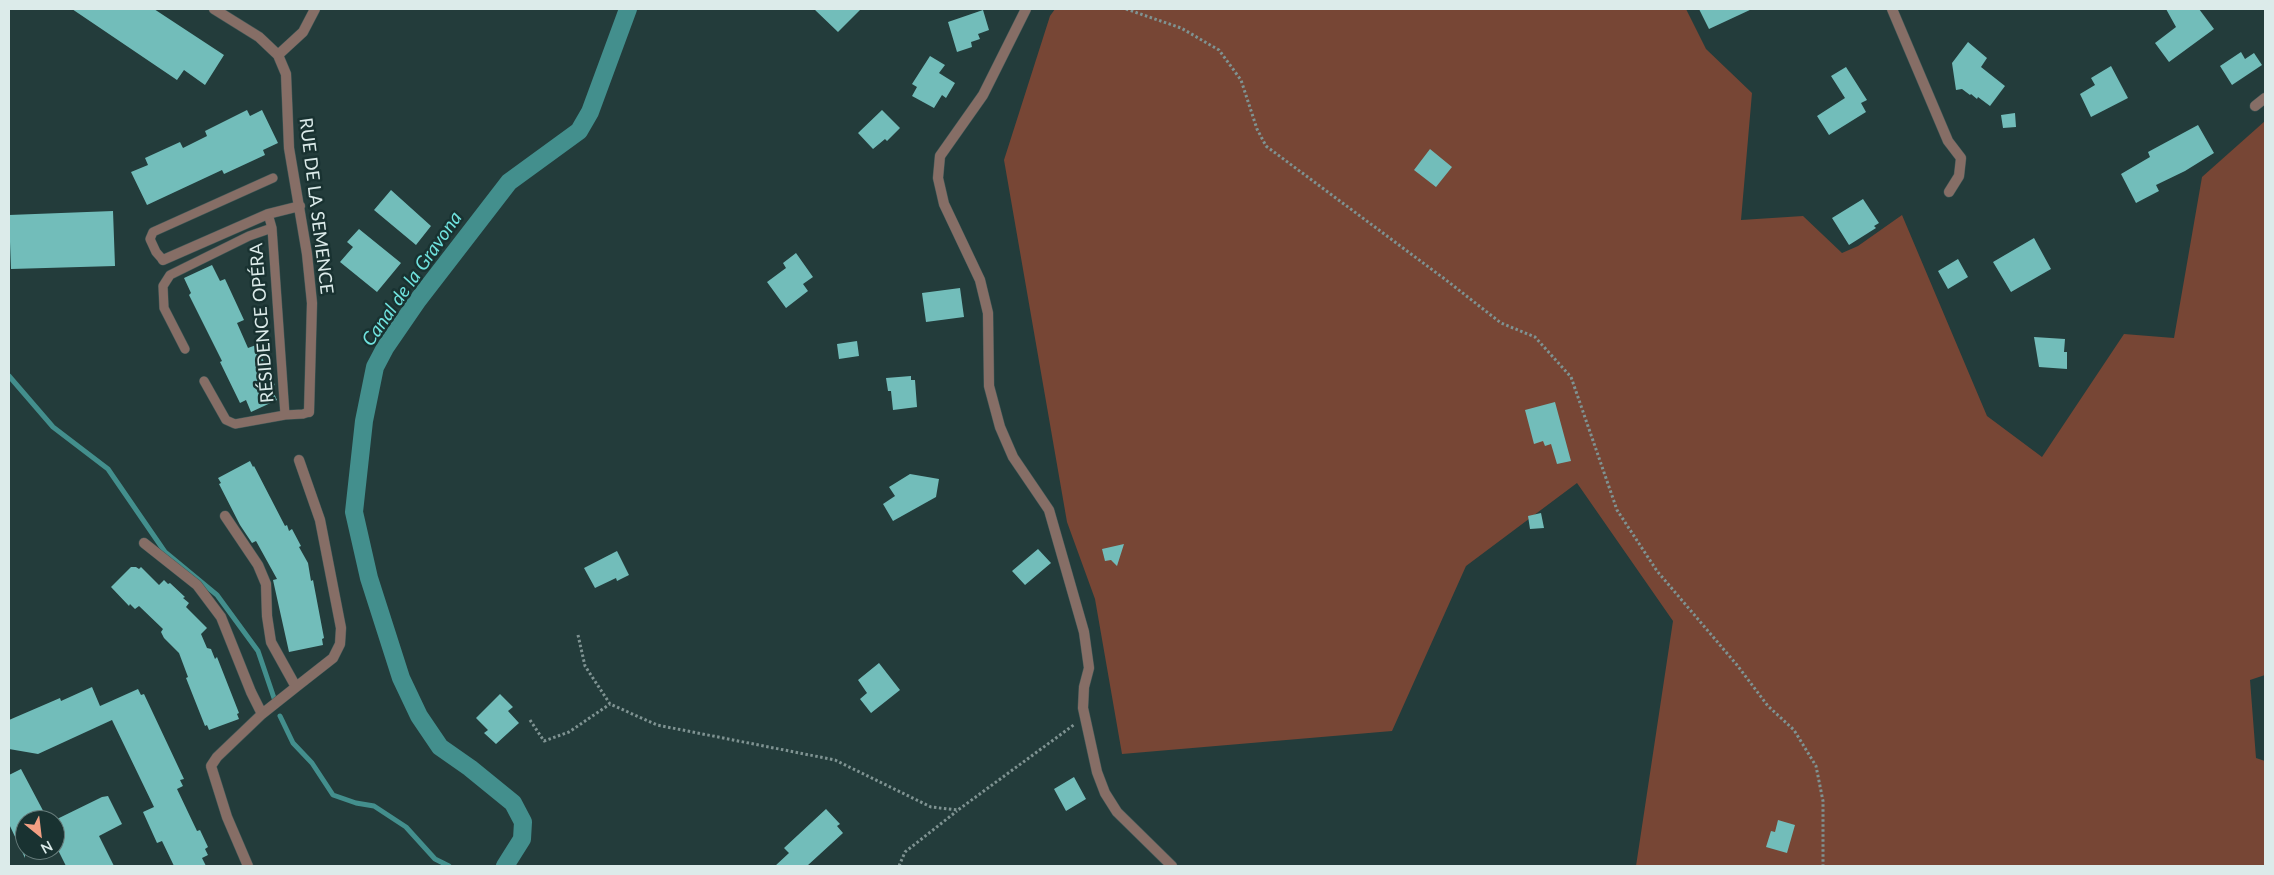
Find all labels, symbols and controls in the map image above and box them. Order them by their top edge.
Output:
street label: RUE DE LA SEMENCE [294,117,338,295]
water label: Canal de la Gravona [357,207,467,351]
street label: RÉSIDENCE OPÉRA [246,242,278,404]
north arrow [15,810,65,860]
text: N [38,838,56,858]

